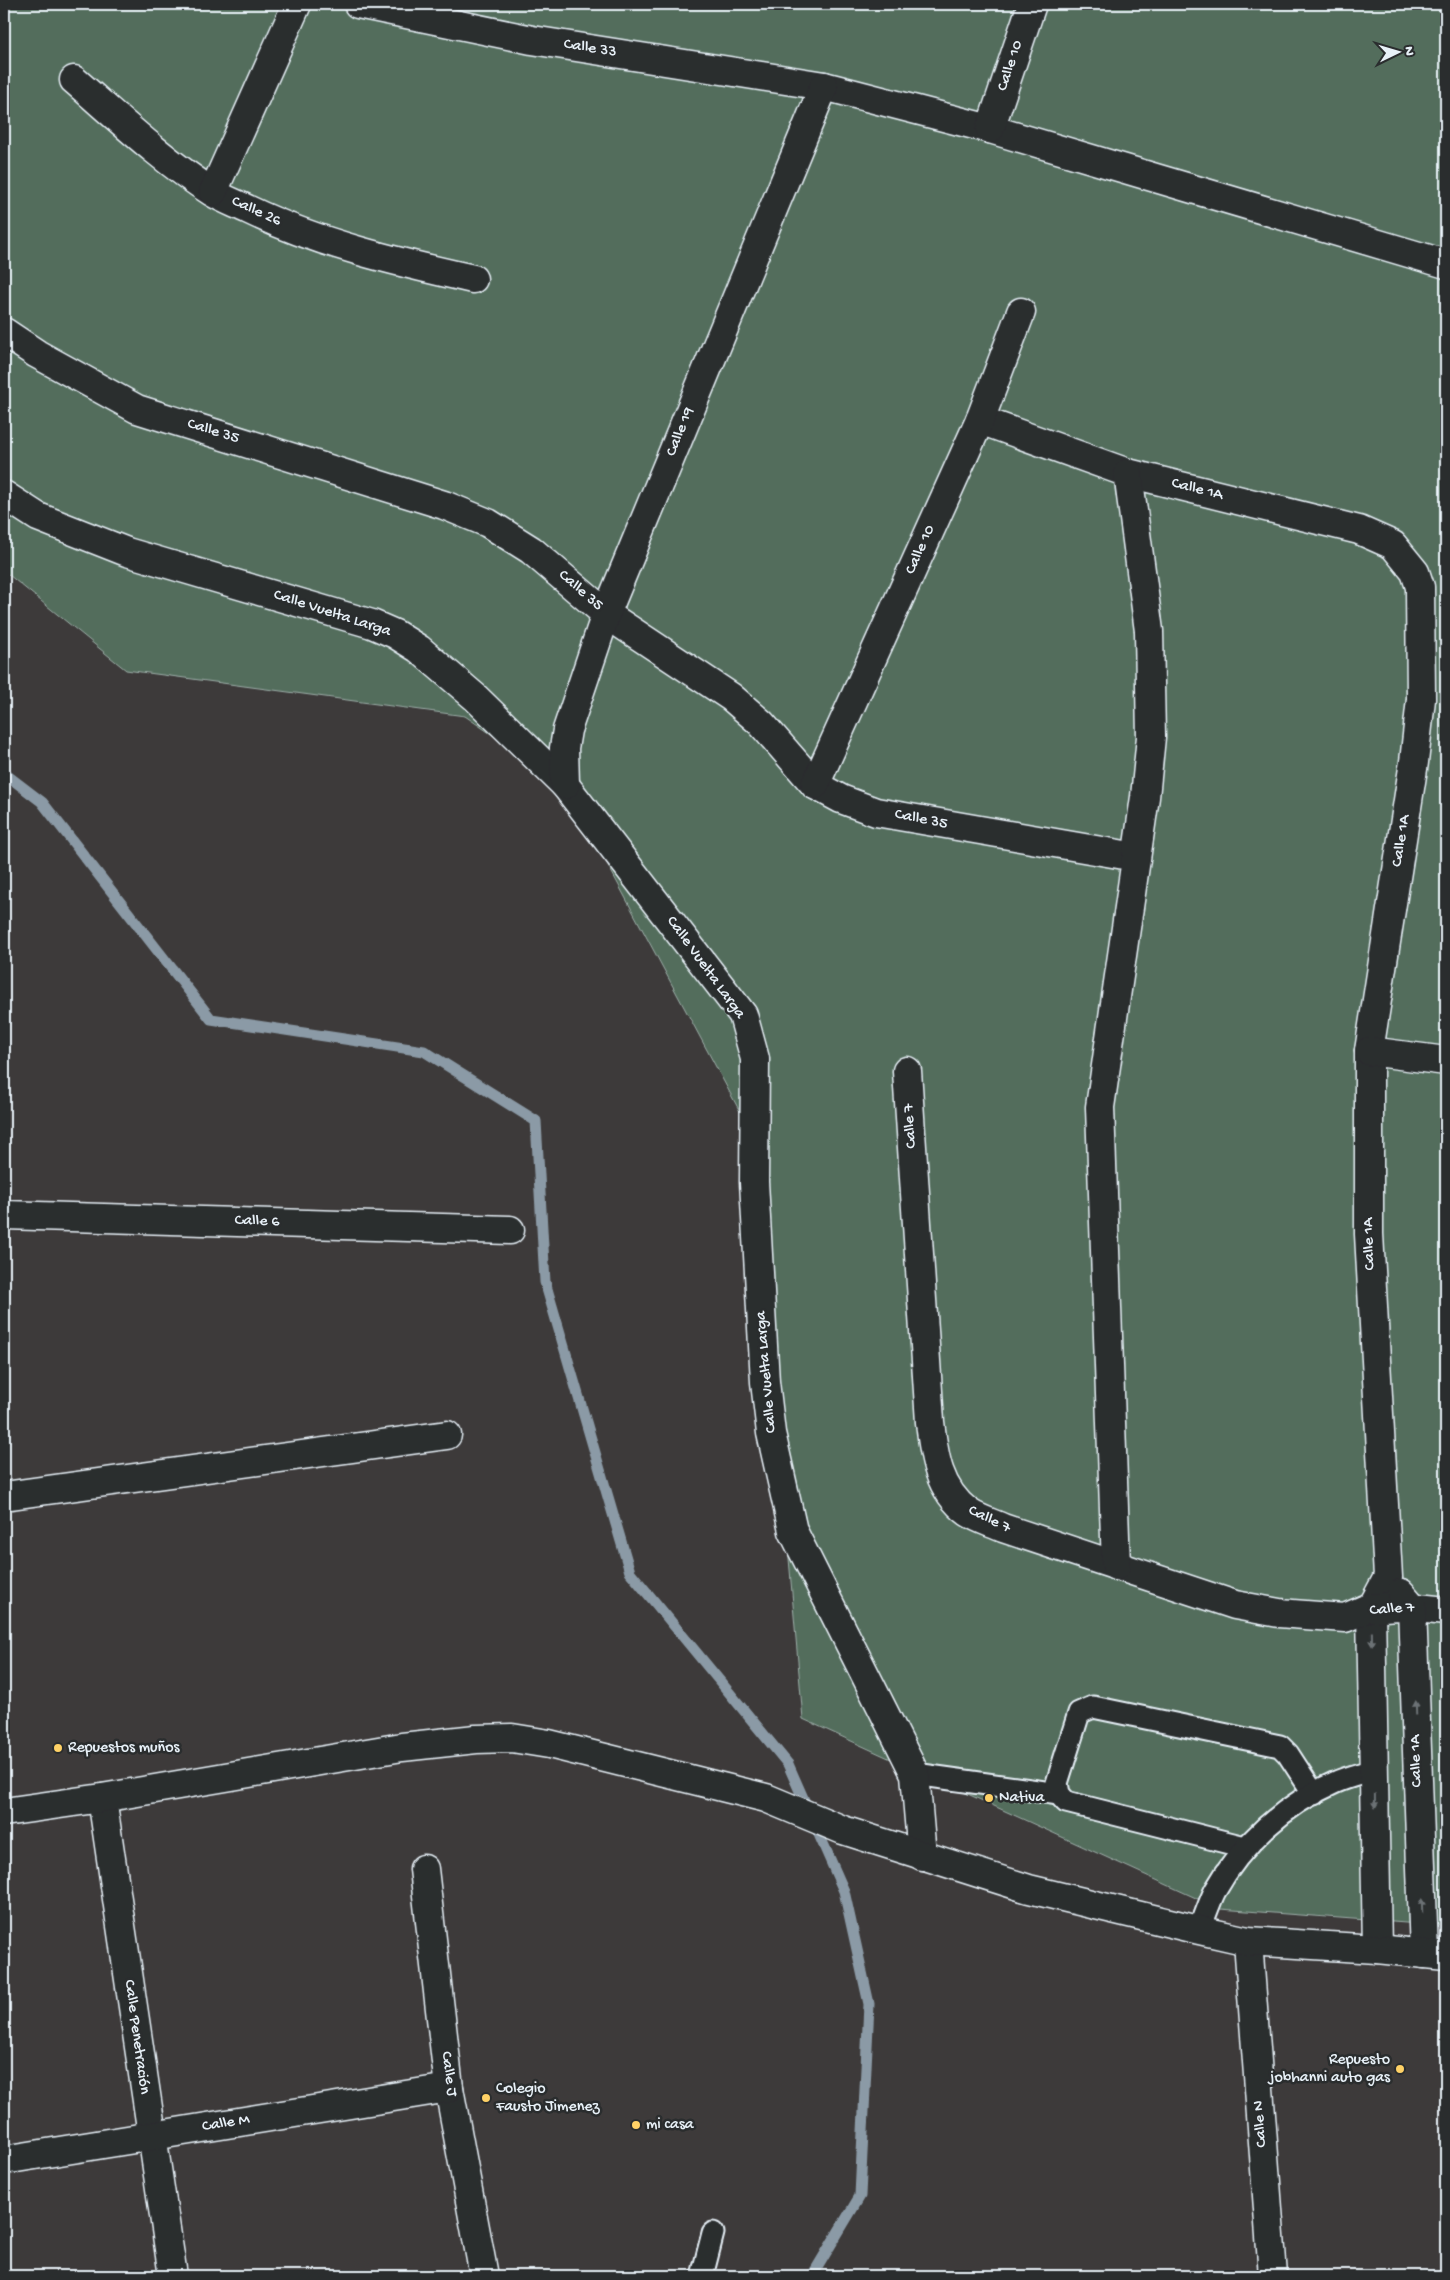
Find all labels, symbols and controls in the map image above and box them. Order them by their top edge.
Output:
north arrow [1372,28,1422,78]
street label: Calle 33 [562,35,618,63]
street label: Calle 10 [994,38,1028,94]
text: N [1400,46,1417,56]
street label: Calle 26 [228,193,285,232]
street label: Calle 19 [663,405,699,459]
street label: Calle 35 [185,415,241,449]
street label: Calle 1A [1169,474,1226,506]
street label: Calle 10 [902,522,940,578]
street label: Calle 35 [554,566,606,616]
street label: Calle Vuelta Larga [271,586,394,642]
street label: Calle 35 [893,806,949,834]
street label: Calle 1A [1389,812,1416,868]
street label: Calle Vuelta Larga [661,913,749,1024]
street label: Calle 7 [900,1102,922,1149]
street label: Calle 6 [234,1212,281,1232]
street label: Calle 1A [1360,1216,1380,1271]
street label: Calle Vuelta Larga [752,1309,782,1434]
street label: Calle 7 [965,1502,1014,1539]
street label: Calle 7 [1369,1599,1416,1621]
one-way arrow [1368,1631,1376,1647]
one-way arrow [1411,1700,1419,1716]
street label: Calle 1A [1407,1733,1427,1788]
place label: Repuestos muños [68,1739,180,1758]
marker: Repuestos muños [52,1742,64,1754]
place label: Nativa [999,1789,1045,1808]
marker: Nativa [983,1792,995,1804]
one-way arrow [1371,1794,1379,1810]
one-way arrow [1418,1897,1426,1913]
street label: Calle Penetración [119,1978,153,2096]
street label: Calle J [435,2050,461,2099]
place label: Repuesto jobhanni auto gas [1267,2051,1391,2088]
marker: Repuesto jobhanni auto gas [1394,2063,1406,2075]
place label: Colegio Fausto Jimenez [495,2080,601,2117]
marker: Colegio Fausto Jimenez [480,2092,492,2104]
street label: Calle N [1250,2100,1272,2148]
street label: Calle M [201,2111,252,2137]
place label: mi casa [646,2116,695,2135]
marker: mi casa [630,2119,642,2131]

